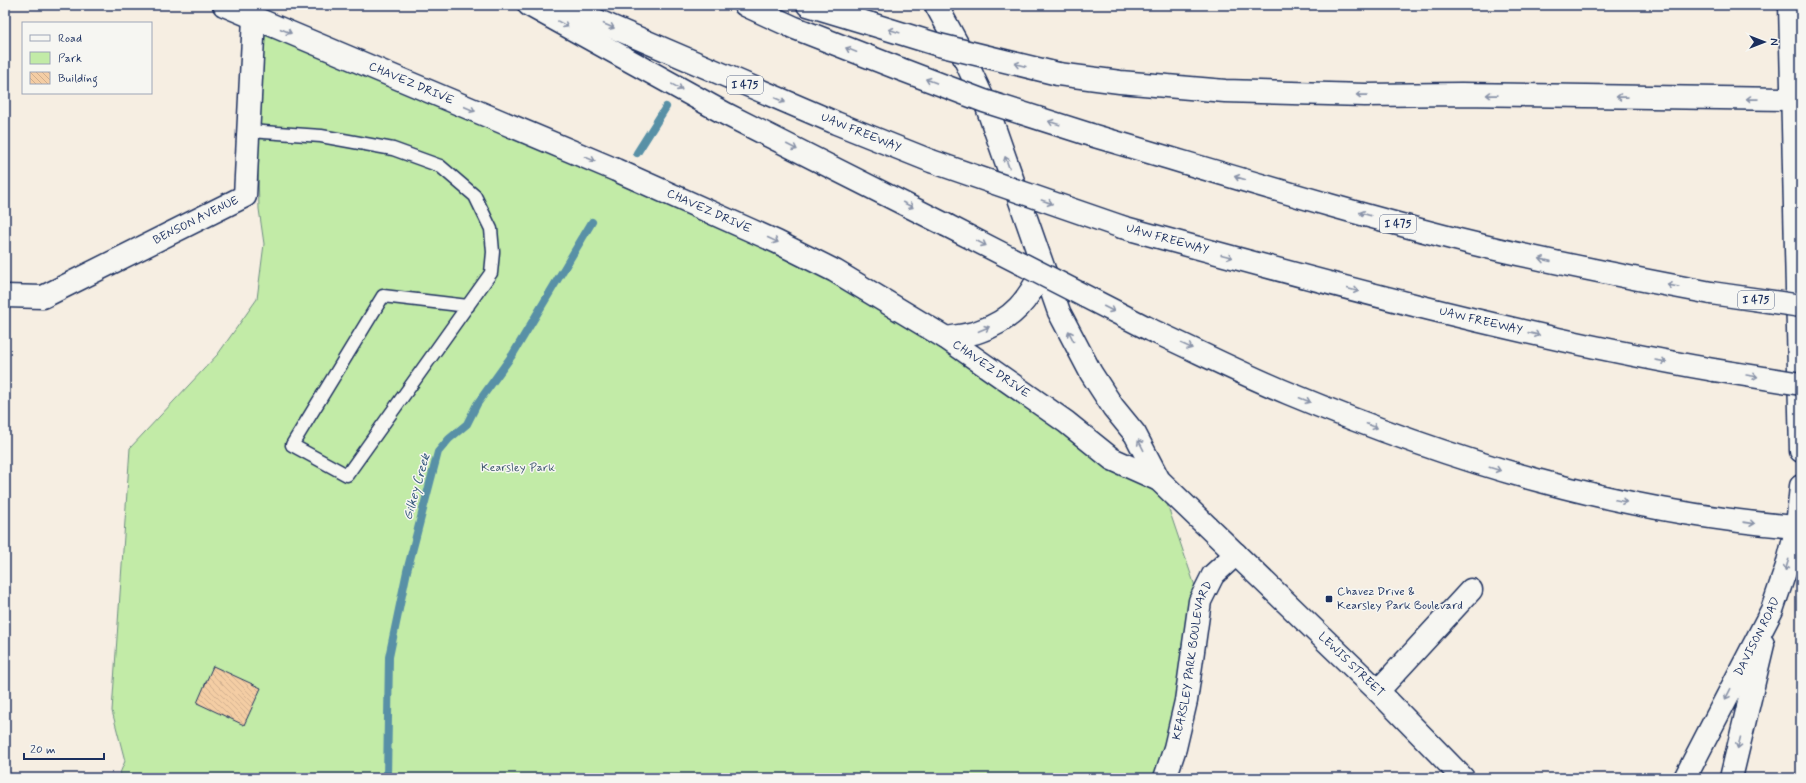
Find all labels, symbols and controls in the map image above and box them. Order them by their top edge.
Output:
one-way arrow [557,20,569,28]
legend [22,22,152,94]
north arrow [1744,22,1784,62]
one-way arrow [603,23,615,30]
one-way arrow [888,27,901,34]
one-way arrow [279,28,291,35]
text: Road [58,31,82,47]
text: N [1766,38,1780,46]
one-way arrow [845,46,857,53]
text: Park [58,51,82,67]
street label: CHAVEZ DRIVE [366,59,457,109]
one-way arrow [1014,60,1027,68]
text: Building [58,71,98,88]
road number: I 475 [727,76,763,94]
one-way arrow [925,76,937,84]
one-way arrow [671,83,683,91]
one-way arrow [1356,91,1369,99]
one-way arrow [1486,91,1499,99]
one-way arrow [1616,93,1629,101]
one-way arrow [1746,95,1759,102]
one-way arrow [774,96,786,104]
one-way arrow [464,105,476,113]
street label: UAW FREEWAY [818,109,904,156]
one-way arrow [1047,119,1060,126]
one-way arrow [786,144,798,151]
one-way arrow [1003,155,1010,168]
one-way arrow [583,156,595,163]
one-way arrow [1234,174,1247,181]
street label: CHAVEZ DRIVE [664,186,754,238]
street label: BENSON AVENUE [151,192,241,249]
one-way arrow [1040,199,1053,206]
one-way arrow [902,202,914,210]
one-way arrow [1359,210,1372,217]
road number: I 475 [1380,215,1416,233]
street label: UAW FREEWAY [1124,220,1211,259]
one-way arrow [767,237,779,244]
one-way arrow [975,239,987,247]
one-way arrow [1221,253,1234,260]
one-way arrow [1539,256,1552,264]
one-way arrow [1667,282,1680,290]
one-way arrow [1346,286,1359,294]
road number: I 475 [1738,291,1774,309]
street label: UAW FREEWAY [1438,304,1524,339]
one-way arrow [1103,305,1115,313]
one-way arrow [978,325,990,332]
one-way arrow [1067,331,1074,343]
one-way arrow [1527,331,1540,338]
street label: CHAVEZ DRIVE [949,337,1033,402]
one-way arrow [1180,343,1192,350]
one-way arrow [1654,357,1667,365]
one-way arrow [1745,372,1758,380]
one-way arrow [1299,397,1311,405]
one-way arrow [1366,423,1378,431]
one-way arrow [1137,439,1144,451]
water label: Gilkey Creek [399,450,435,522]
park label: Kearsley Park [481,460,555,476]
one-way arrow [1488,466,1501,473]
one-way arrow [1614,498,1627,506]
one-way arrow [1742,519,1755,527]
one-way arrow [1783,558,1790,571]
street label: KEARSLEY PARK BOULEVARD [1169,579,1217,742]
place label: Chavez Drive & Kearsley Park Boulevard [1337,584,1463,614]
marker: Chavez Drive & Kearsley Park Boulevard [1324,594,1334,604]
street label: DAVISON ROAD [1731,595,1784,679]
street label: LEWIS STREET [1314,629,1388,701]
one-way arrow [1724,688,1731,700]
scale bar [24,735,104,761]
one-way arrow [1735,736,1743,749]
text: 20 m [30,742,56,758]

